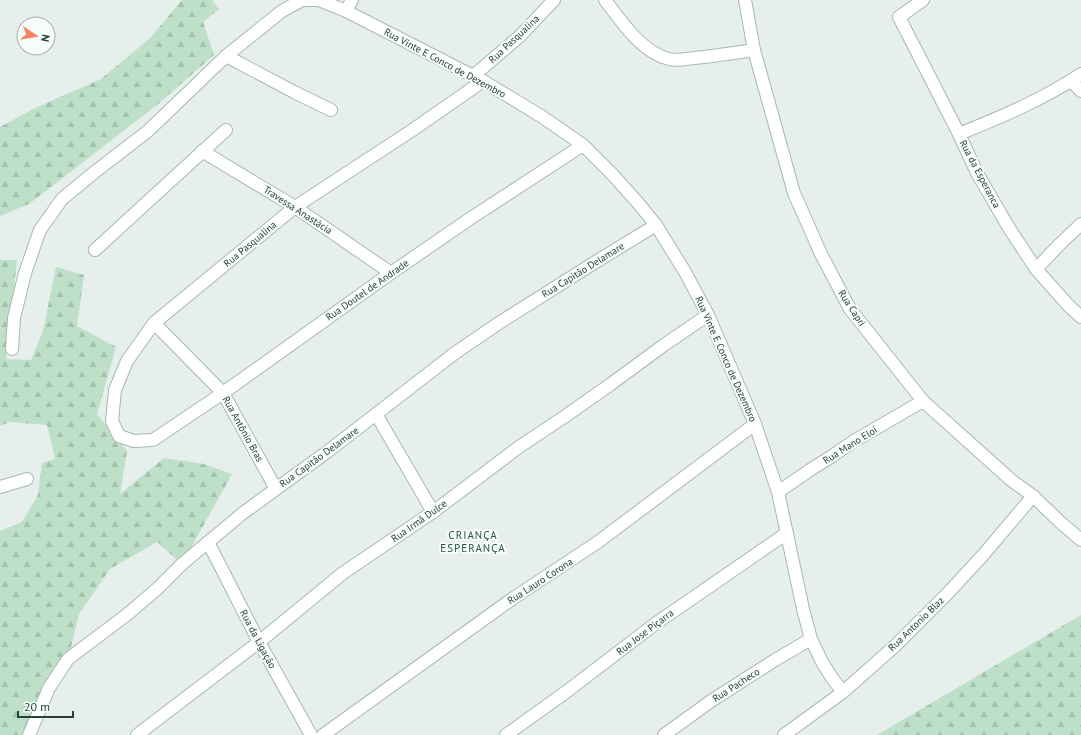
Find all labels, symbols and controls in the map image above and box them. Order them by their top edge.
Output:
street label: Rua Pasqualina [486,12,542,66]
north arrow [16,16,56,56]
street label: Rua Vinte E Conco de Dezembro [382,25,508,101]
text: N [38,33,53,43]
street label: Rua da Esperanca [957,138,1003,210]
street label: Travessa Anastácia [261,183,335,237]
street label: Rua Pasqualina [221,218,279,270]
street label: Rua Capitão Delamare [539,239,627,301]
street label: Rua Doutel de Andrade [323,256,411,324]
street label: Rua Capri [835,287,869,329]
street label: Rua Vinte E Conco de Dezembro [692,294,760,424]
street label: Rua Antônio Bras [220,394,266,464]
street label: Rua Mano Eloi [820,423,880,467]
street label: Rua Capitão Delamare [277,424,361,490]
street label: Rua Irmã Dulce [389,497,449,545]
district label: CRIANÇA ESPERANÇA [440,528,506,555]
street label: Rua Lauro Corona [505,555,575,607]
street label: Rua Antonio Blaz [885,594,947,654]
street label: Rua Jose Piçarra [614,606,676,658]
street label: Rua da Ligação [237,607,279,671]
street label: Rua Pacheco [710,665,762,705]
scale bar [18,693,73,719]
text: 20 m [24,699,50,714]

